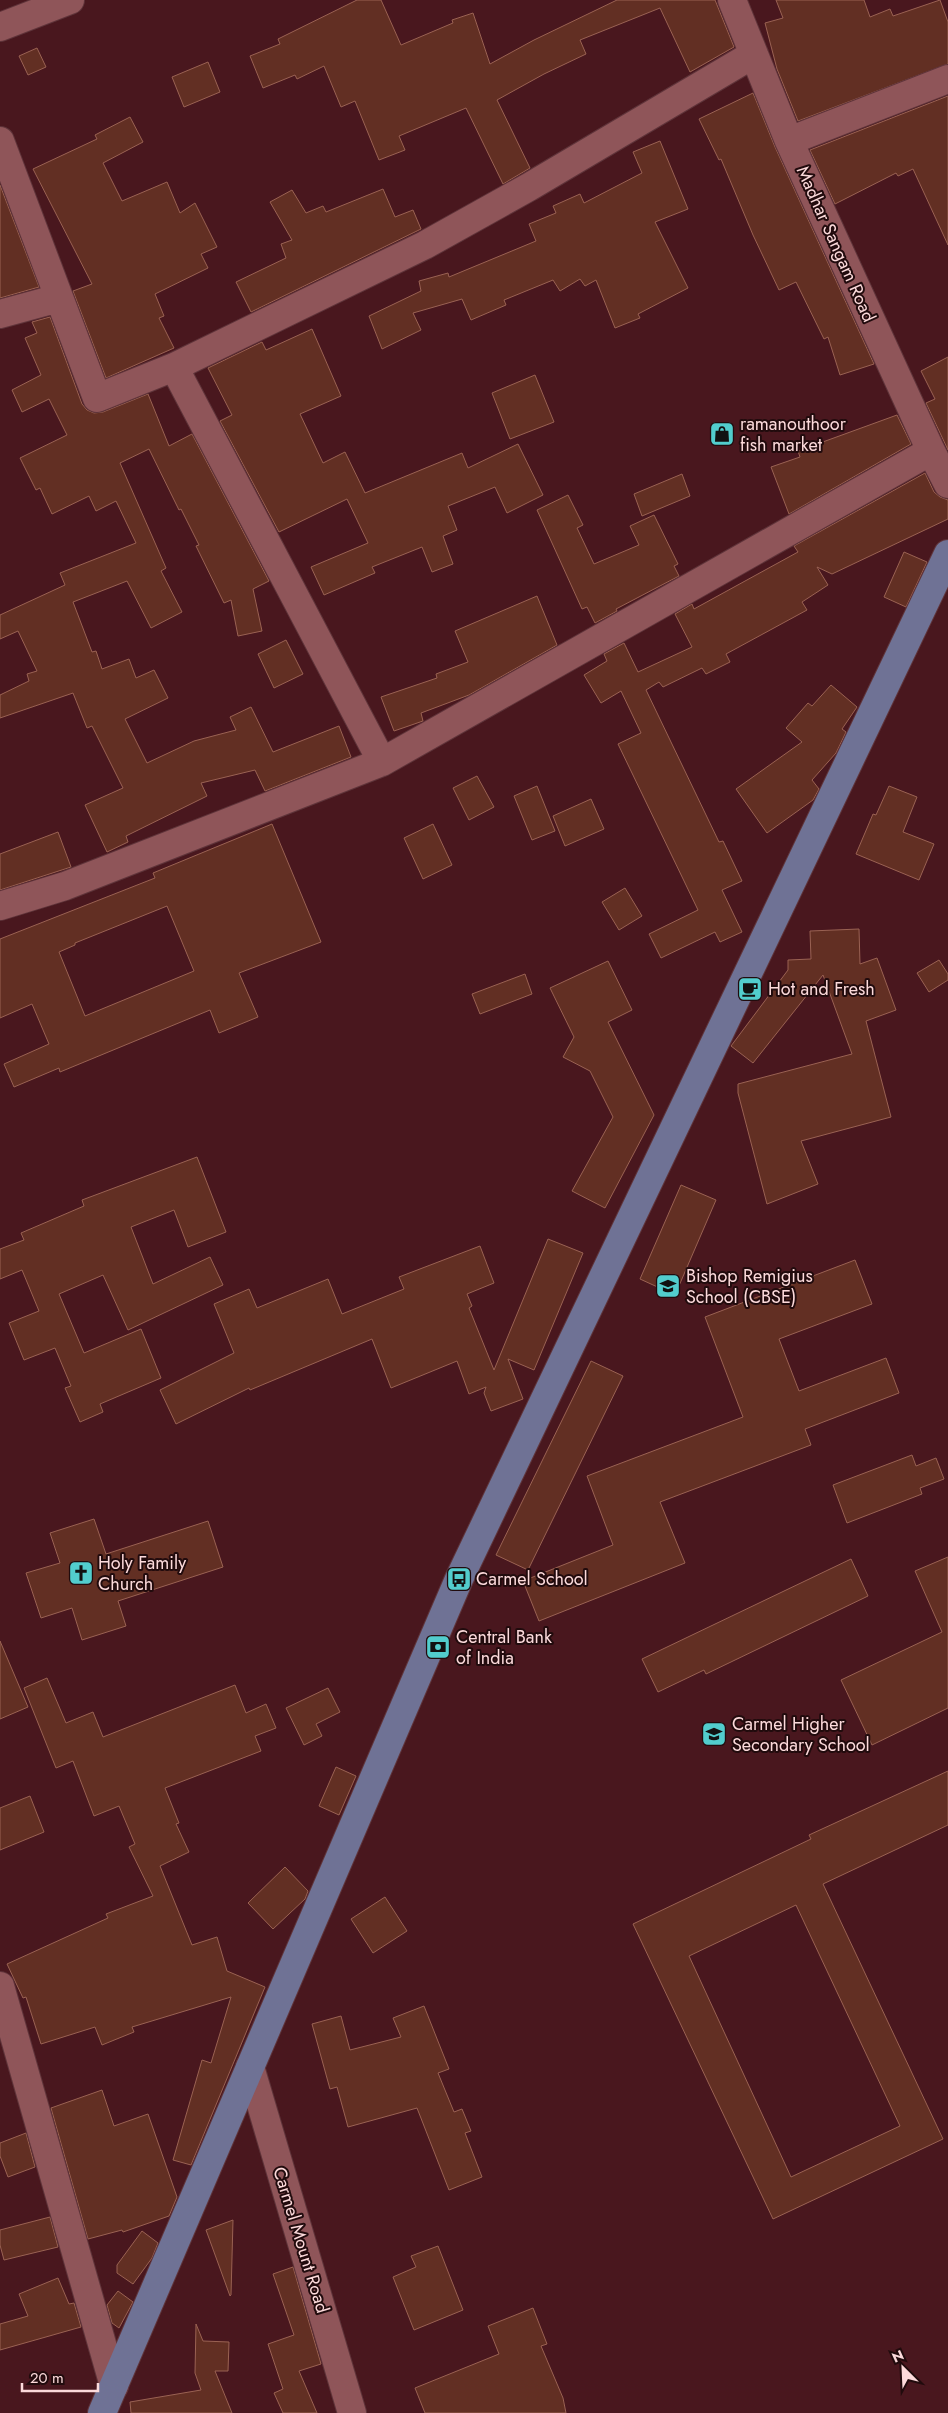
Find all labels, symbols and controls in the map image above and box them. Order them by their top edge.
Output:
street label: Madhar Sangam Road [790,162,882,326]
place label: ramanouthoor fish market [740,411,847,458]
shop icon: ramanouthoor fish market [709,421,735,447]
cafe icon: Hot and Fresh [737,976,763,1002]
place label: Hot and Fresh [768,976,875,1002]
place label: Bishop Remigius School (CBSE) [686,1263,813,1310]
school or university icon: Bishop Remigius School (CBSE) [655,1273,681,1299]
place label: Holy Family Church [98,1550,186,1597]
church icon: Holy Family Church [68,1560,94,1586]
bus stop icon: Carmel School [446,1566,472,1592]
place label: Carmel School [476,1566,588,1592]
place label: Central Bank of India [456,1624,552,1671]
bank icon: Central Bank of India [425,1634,451,1660]
place label: Carmel Higher Secondary School [732,1711,870,1758]
school or university icon: Carmel Higher Secondary School [701,1721,727,1747]
street label: Carmel Mount Road [266,2164,336,2316]
north arrow [878,2343,928,2393]
text: N [889,2345,907,2368]
scale bar [22,2360,99,2392]
text: 20 m [30,2367,64,2389]

